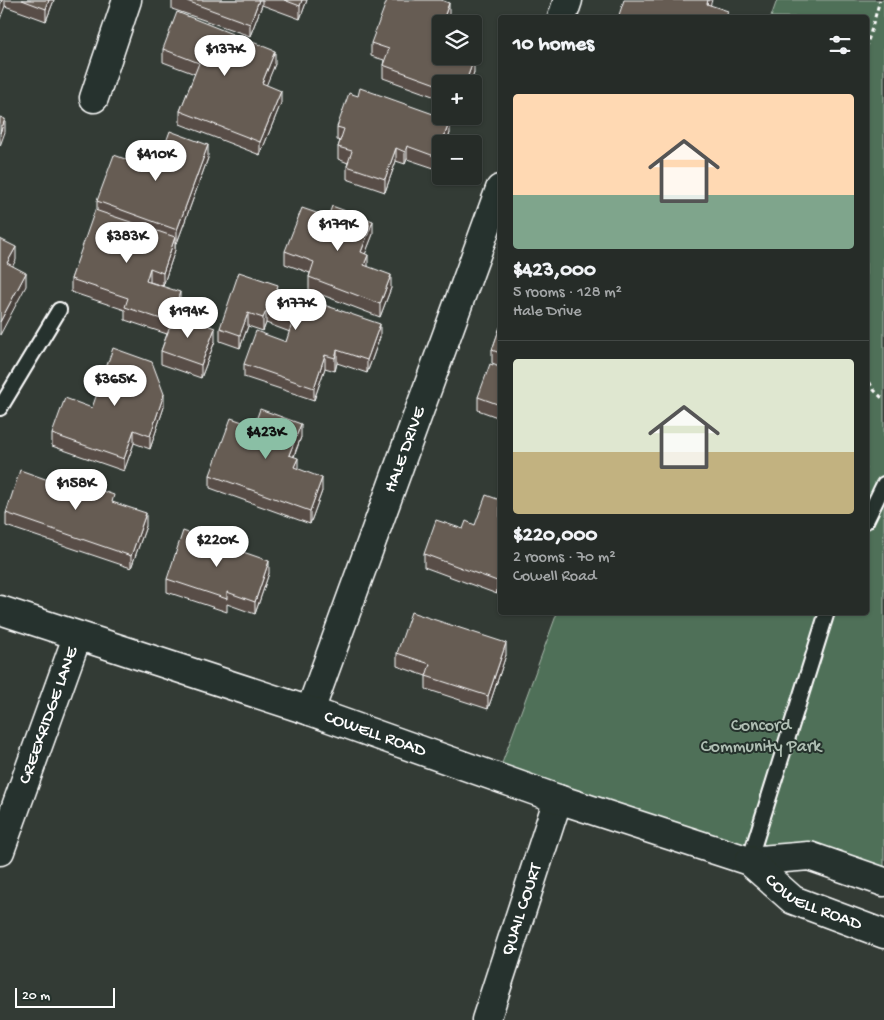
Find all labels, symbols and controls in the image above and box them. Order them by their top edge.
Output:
map controls [432,15,482,185]
button: layers [432,15,482,65]
icon: filters [826,31,854,59]
text: 10 homes [513,33,594,58]
pin: $137K [190,34,260,77]
text: $137K [205,41,245,60]
button: + [432,75,482,125]
icon: home [639,126,729,216]
button: − [432,135,482,185]
pin: $410K [121,140,191,182]
text: $410K [136,146,176,165]
pin: $179K [303,210,373,252]
text: $179K [319,216,357,235]
pin: $383K [92,222,162,264]
text: $383K [106,228,148,247]
text: $423,000 [513,259,596,284]
text: 5 rooms · 128 m² [513,284,622,303]
pin: $177K [261,288,331,331]
text: $177K [276,295,316,314]
pin: $194K [153,296,223,339]
text: $194K [169,303,207,322]
text: Hale Drive [513,303,581,322]
pin: $365K [80,364,150,407]
text: $365K [95,371,135,390]
icon: home [639,392,729,482]
street label: HALE DRIVE [380,403,431,496]
pin: $423K [231,418,301,460]
text: $423K [246,424,286,443]
pin: $158K [41,468,111,511]
text: $158K [56,475,96,494]
text: $220,000 [513,524,597,549]
pin: $220K [182,526,252,568]
text: $220K [197,532,237,551]
text: 2 rooms · 70 m² [513,549,616,568]
text: Cowell Road [513,568,596,587]
street label: CREEKRIDGE LANE [14,643,83,787]
street label: COWELL ROAD [321,706,429,762]
park label: Concord Community Park [701,716,823,758]
street label: QUAIL COURT [497,860,547,958]
street label: COWELL ROAD [760,869,865,935]
scale bar [15,985,115,1008]
text: 20 m [22,988,50,1005]

